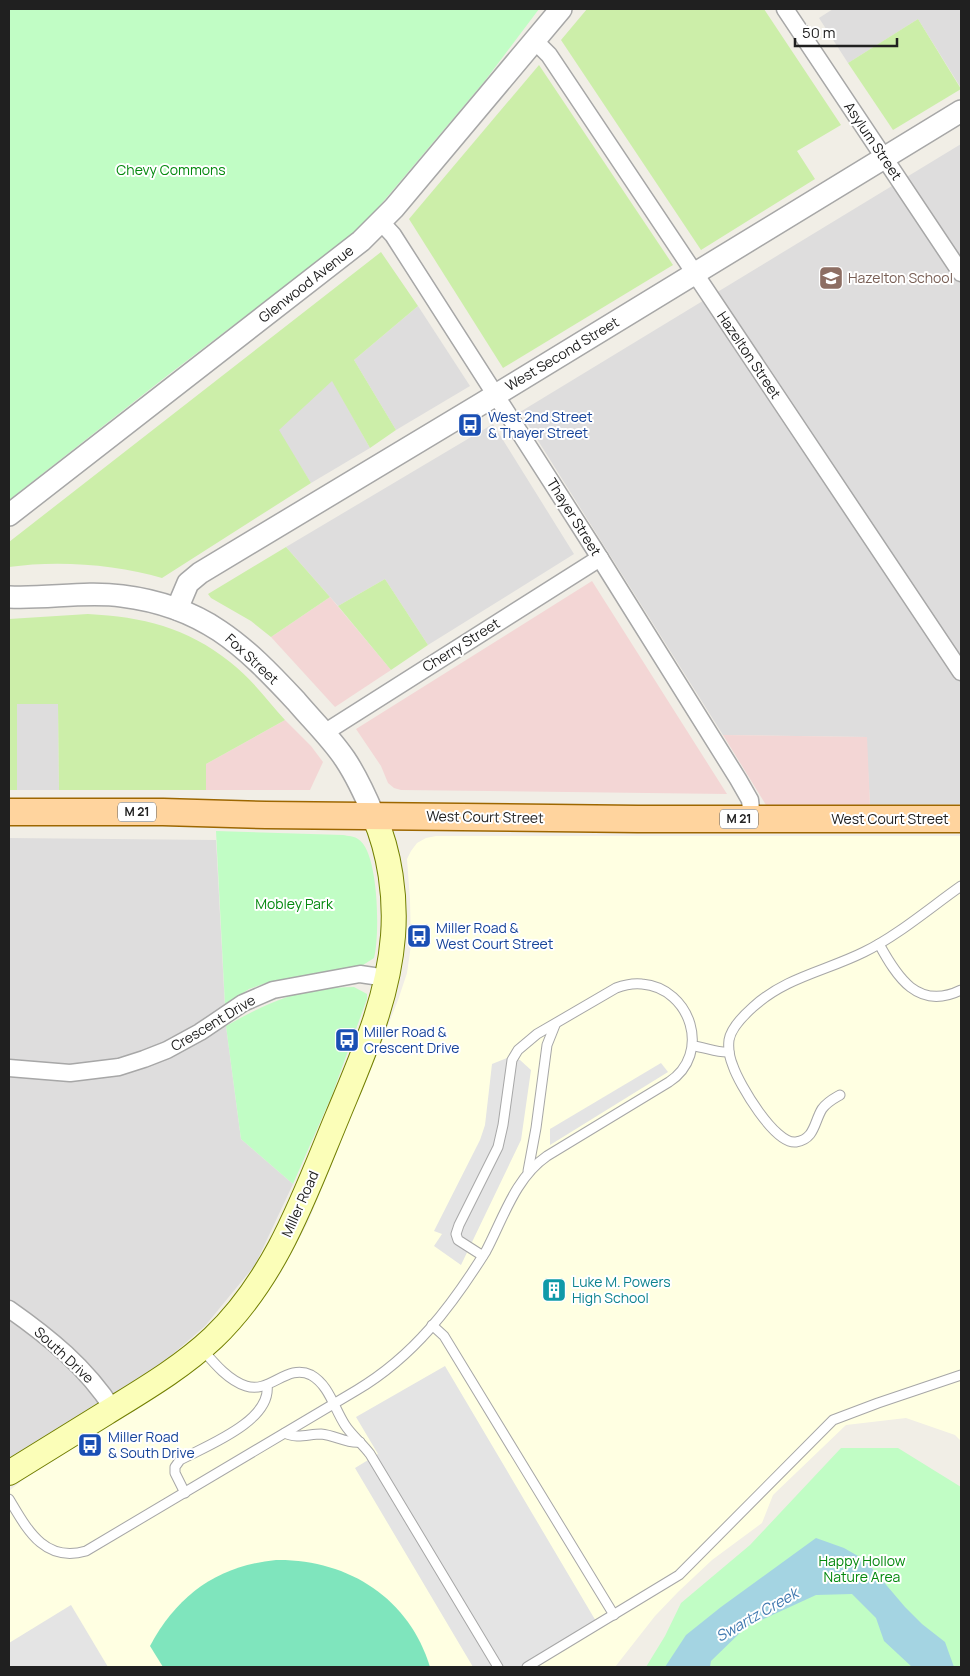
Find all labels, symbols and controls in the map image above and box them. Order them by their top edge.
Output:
scale bar [795,15,898,47]
text: 50 m [802,22,836,43]
street label: Asylum Street [840,98,907,184]
park label: Chevy Commons [116,160,226,179]
street label: Glenwood Avenue [254,241,357,327]
school or university icon: Hazelton School [818,265,844,291]
place label: Hazelton School [848,268,953,287]
street label: Hazelton Street [713,307,786,402]
street label: West Second Street [501,312,622,395]
place label: West 2nd Street & Thayer Street [488,407,593,442]
bus stop icon: West 2nd Street & Thayer Street [457,412,483,438]
street label: Thayer Street [543,474,606,560]
street label: Cherry Street [418,613,503,676]
street label: Fox Street [222,629,283,688]
road number: M 21 [118,802,156,822]
street label: West Court Street [426,806,544,827]
street label: West Court Street [831,809,949,828]
road number: M 21 [720,810,758,829]
park label: Mobley Park [255,894,334,913]
place label: Miller Road & West Court Street [436,918,554,953]
bus stop icon: Miller Road & West Court Street [406,923,432,949]
street label: Crescent Drive [167,990,259,1055]
place label: Miller Road & Crescent Drive [364,1022,459,1057]
bus stop icon: Miller Road & Crescent Drive [334,1027,360,1053]
street label: Miller Road [276,1168,323,1240]
place label: Luke M. Powers High School [572,1272,671,1307]
building icon: Luke M. Powers High School [541,1277,567,1303]
street label: South Drive [31,1322,98,1387]
place label: Miller Road & South Drive [108,1427,195,1462]
bus stop icon: Miller Road & South Drive [77,1432,103,1458]
park label: Happy Hollow Nature Area [819,1551,906,1586]
water label: Swartz Creek [712,1581,804,1647]

